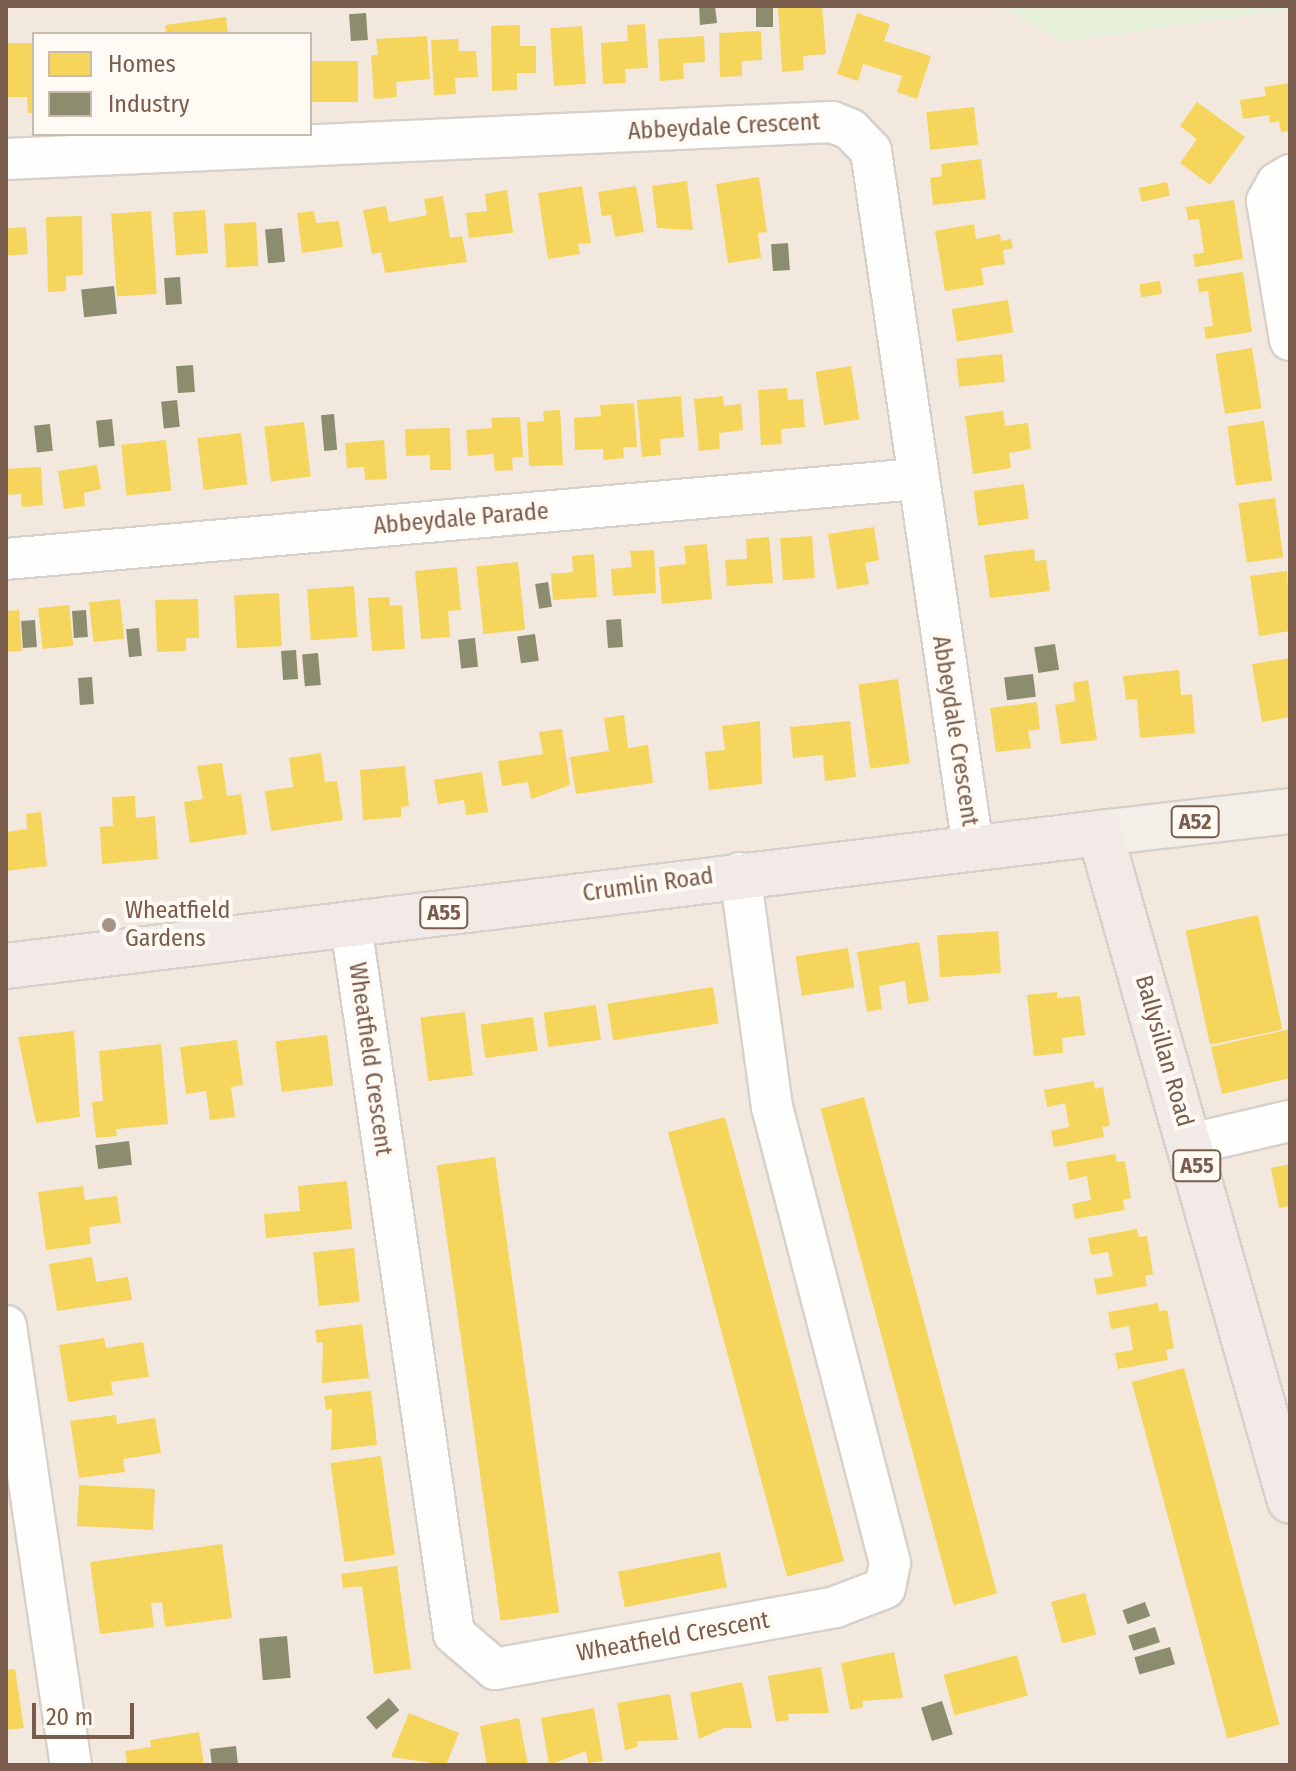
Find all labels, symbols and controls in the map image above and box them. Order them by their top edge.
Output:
legend [32,32,312,136]
text: Homes [108,50,176,78]
text: Industry [108,90,190,118]
street label: Abbeydale Crescent [627,108,821,146]
street label: Abbeydale Parade [372,497,550,541]
street label: Abbeydale Crescent [926,634,984,828]
road number: A52 [1169,804,1221,840]
street label: Crumlin Road [581,862,715,908]
road number: A55 [418,895,470,931]
place label: Wheatfield Gardens [125,897,230,953]
marker: Wheatfield Gardens [100,916,118,934]
street label: Wheatfield Crescent [342,961,398,1157]
street label: Ballysillan Road [1129,972,1199,1130]
road number: A55 [1171,1148,1223,1184]
street label: Wheatfield Crescent [575,1606,771,1668]
scale bar [36,1687,138,1737]
text: 20 m [46,1703,93,1731]

